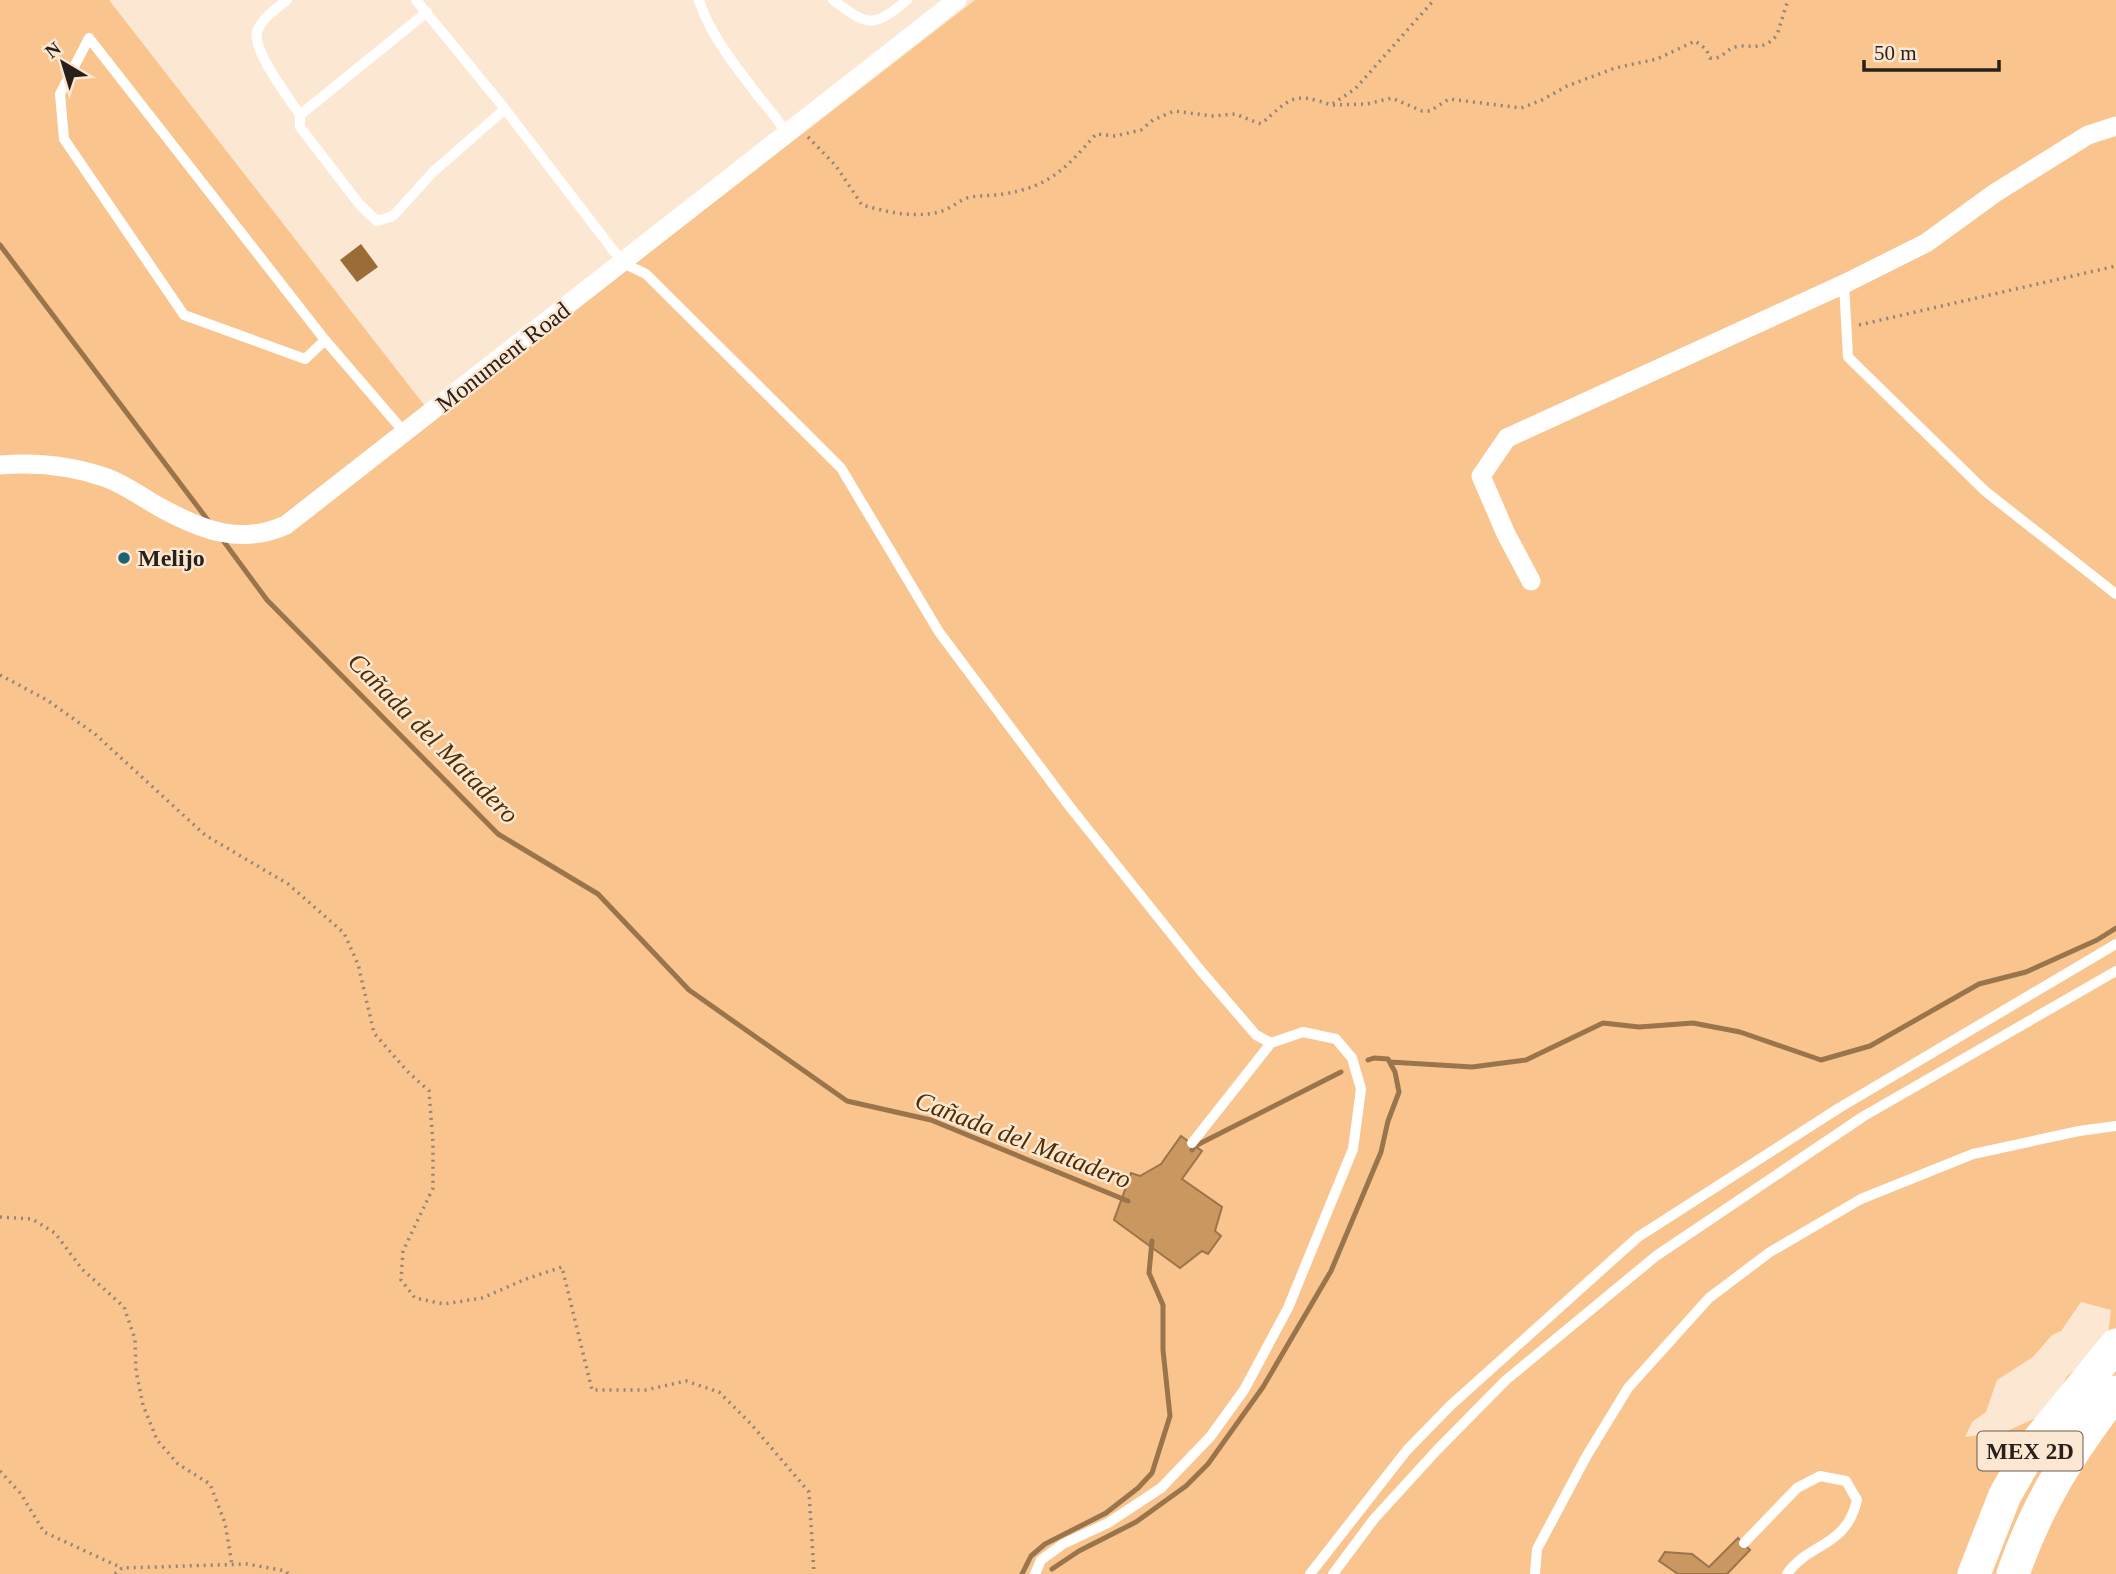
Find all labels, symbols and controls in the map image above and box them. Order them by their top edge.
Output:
north arrow [28,28,98,98]
scale bar [1864,28,1999,72]
text: N [41,37,65,62]
text: 50 m [1874,41,1917,65]
street label: Monument Road [431,297,575,417]
place label: Melijo [138,545,205,571]
marker: Melijo [116,550,132,566]
water label: Cañada del Matadero [342,647,524,829]
water label: Cañada del Matadero [911,1085,1135,1195]
road number: MEX 2D [1978,1432,2082,1470]

